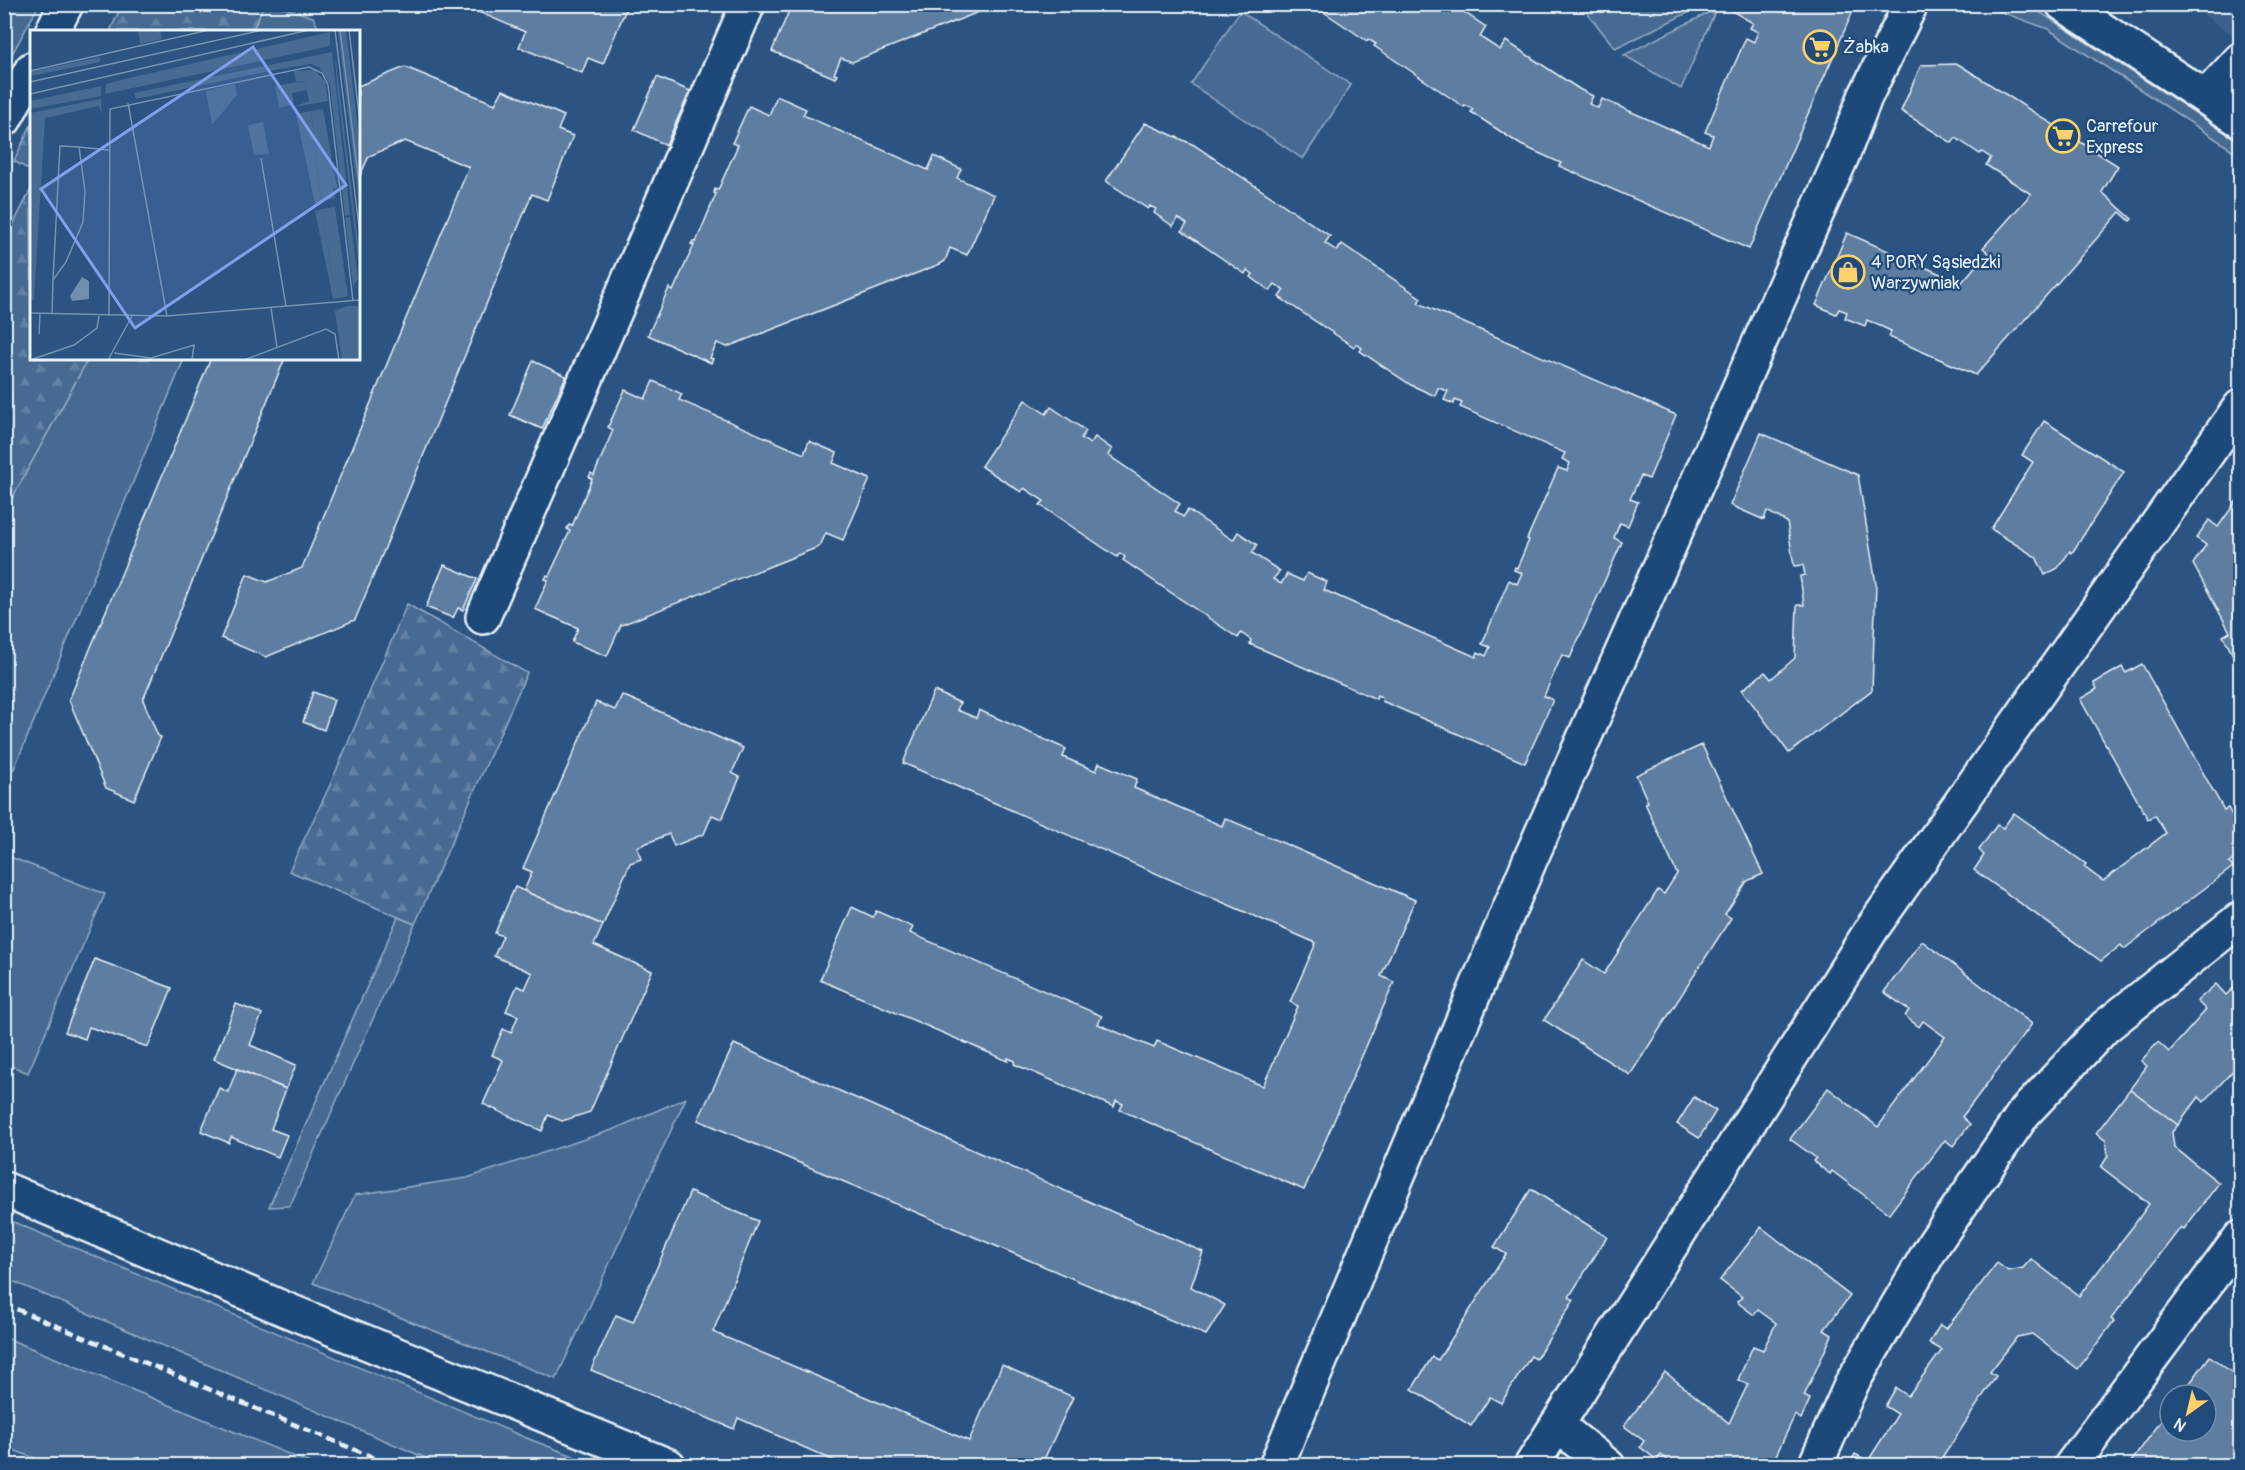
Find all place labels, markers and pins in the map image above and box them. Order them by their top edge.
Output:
supermarket icon: Żabka [1802,29,1838,65]
place label: Żabka [1843,36,1889,59]
place label: Carrefour Express [2086,115,2159,159]
supermarket icon: Carrefour Express [2045,118,2081,154]
place label: 4 PORY Sąsiedzki Warzywniak [1871,251,2000,295]
shop icon: 4 PORY Sąsiedzki Warzywniak [1830,254,1866,290]

